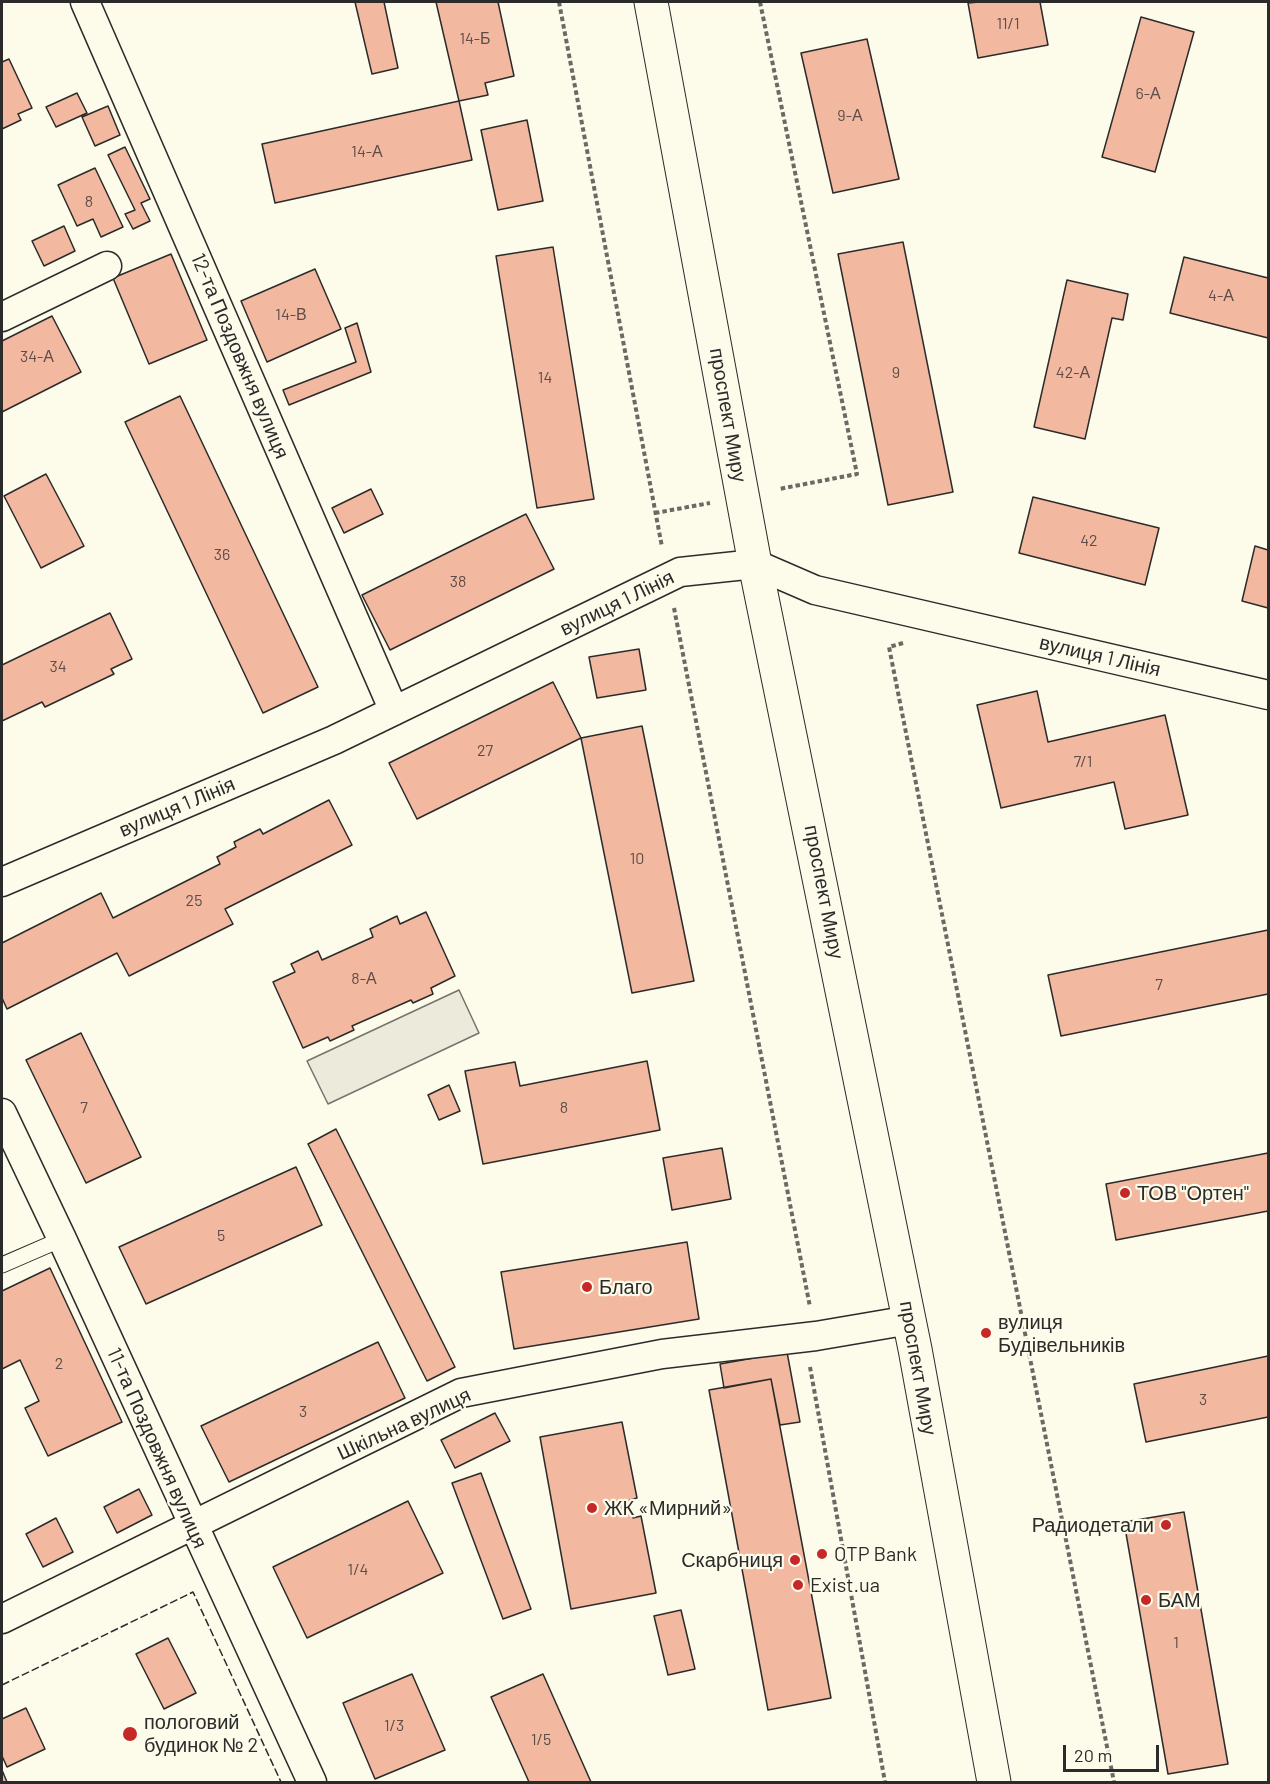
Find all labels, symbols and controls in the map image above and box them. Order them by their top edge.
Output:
house number: 11/1 [996,14,1020,34]
house number: 14-Б [459,29,491,49]
house number: 6-А [1135,84,1161,104]
house number: 9-А [837,106,863,126]
house number: 14-А [351,142,383,162]
house number: 8 [85,192,93,212]
street label: 12-та Поздовжня вулиця [186,250,294,462]
house number: 4-А [1208,286,1234,306]
house number: 14-В [275,305,307,325]
street label: проспект Миру [704,346,752,484]
house number: 34-А [20,347,54,367]
house number: 9 [892,363,900,383]
house number: 42-А [1056,363,1090,383]
house number: 14 [538,368,552,388]
house number: 42 [1080,531,1098,551]
house number: 36 [214,545,230,565]
street label: вулиця 1 Лінія [556,565,678,641]
house number: 38 [450,572,466,592]
street label: вулиця 1 Лінія [1037,630,1163,682]
house number: 34 [49,657,67,677]
house number: 27 [477,741,493,761]
house number: 7/1 [1074,752,1092,772]
street label: вулиця 1 Лінія [115,772,239,842]
street label: проспект Миру [799,823,849,961]
house number: 10 [630,849,644,869]
house number: 25 [186,891,202,911]
house number: 8-А [351,969,377,989]
house number: 7 [1155,975,1163,995]
house number: 7 [80,1098,88,1118]
house number: 8 [560,1098,568,1118]
place label: ТОВ "Ортен" [1137,1181,1249,1205]
marker: ТОВ "Ортен" [1118,1186,1132,1200]
house number: 5 [217,1226,225,1246]
place label: Благо [599,1275,653,1299]
marker: Благо [580,1280,594,1294]
street label: проспект Миру [894,1299,942,1437]
place label: вулиця Будівельників [998,1310,1125,1357]
marker: вулиця Будівельників [979,1326,993,1340]
street label: 11-та Поздовжня вулиця [102,1344,212,1552]
house number: 2 [55,1354,63,1374]
street label: Шкільна вулиця [333,1383,475,1465]
house number: 3 [1199,1390,1207,1410]
house number: 3 [299,1402,307,1422]
place label: ЖК «Мирний» [604,1496,732,1520]
marker: ЖК «Мирний» [585,1501,599,1515]
place label: Радиодетали [1032,1513,1154,1537]
marker: Радиодетали [1159,1518,1173,1532]
place label: OTP Bank [834,1542,917,1566]
marker: OTP Bank [815,1547,829,1561]
place label: Скарбниця [681,1548,783,1572]
marker: Скарбниця [788,1553,802,1567]
house number: 1/4 [348,1560,368,1580]
place label: Exist.ua [810,1573,880,1597]
marker: Exist.ua [791,1578,805,1592]
place label: БАМ [1158,1588,1201,1612]
marker: БАМ [1139,1593,1153,1607]
house number: 1 [1173,1633,1179,1653]
place label: пологовий будинок № 2 [144,1710,258,1757]
house number: 1/3 [384,1716,404,1736]
marker: пологовий будинок № 2 [121,1725,139,1743]
house number: 1/5 [531,1730,551,1750]
scale bar [1066,1733,1162,1771]
text: 20 m [1074,1744,1112,1766]

